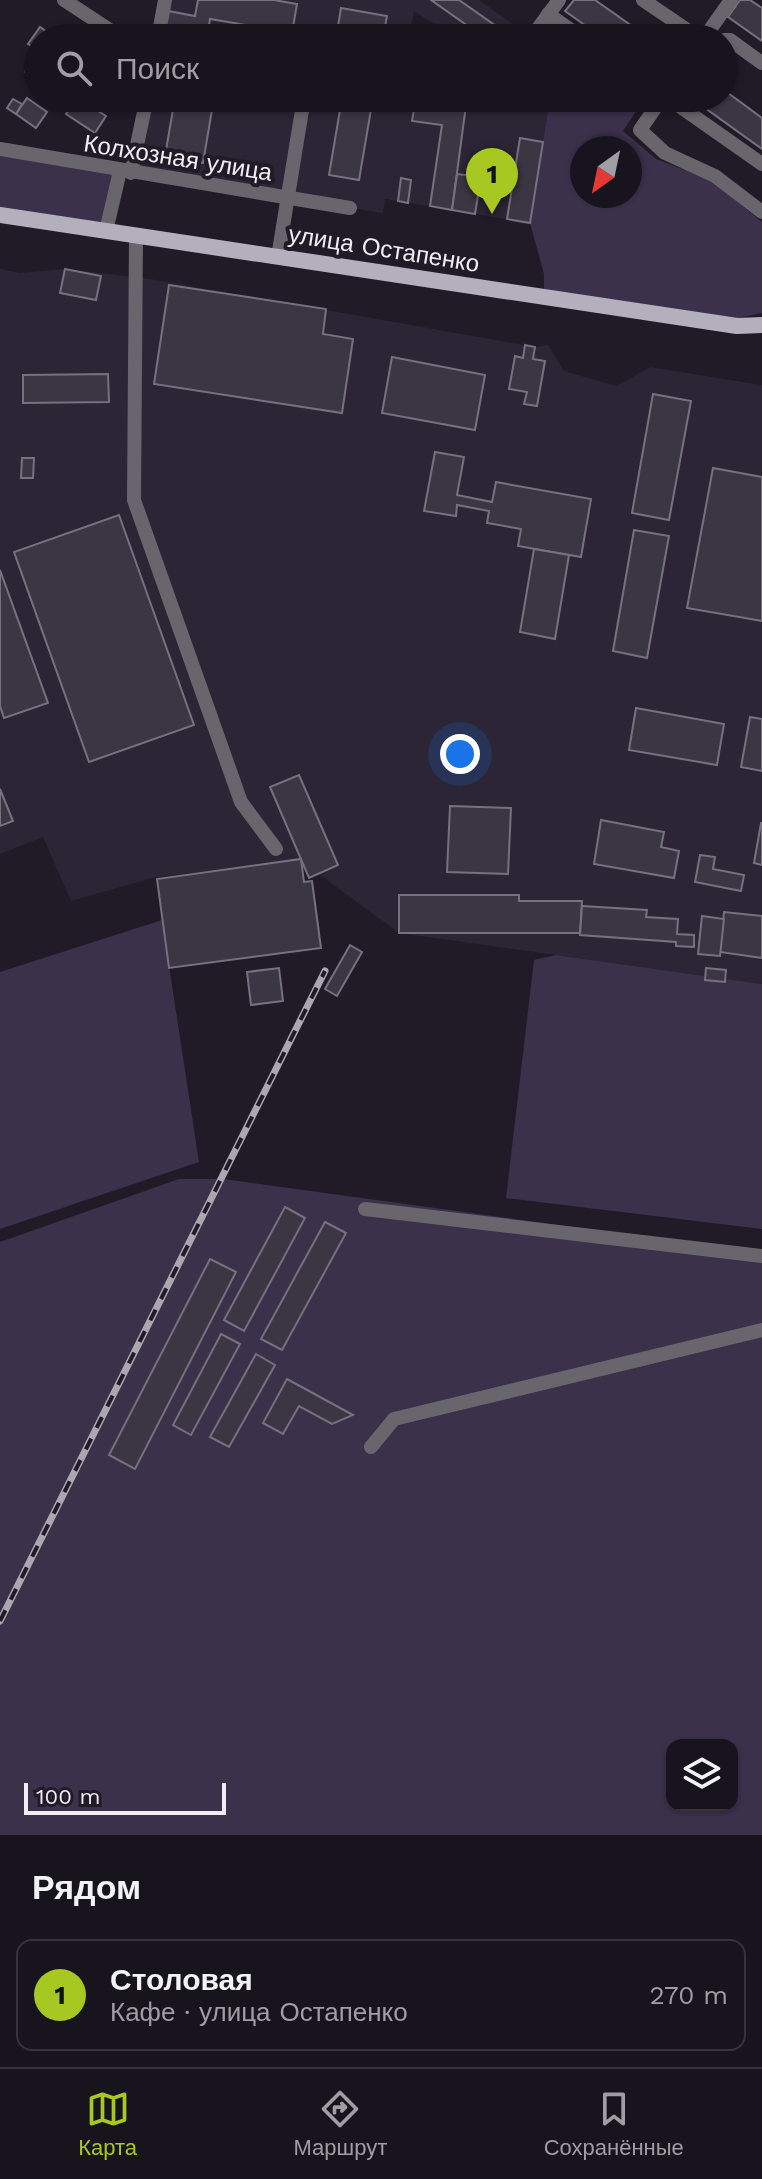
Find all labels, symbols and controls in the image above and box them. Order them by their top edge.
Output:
search box [24,24,738,112]
icon: search [52,46,96,90]
text: Поиск [116,51,199,86]
street label: Колхозная улица [82,129,275,187]
north arrow [570,136,642,208]
pin: 1 [466,148,518,214]
street label: улица Остапенко [287,220,481,278]
your location [440,734,480,774]
map controls [666,1739,738,1811]
button: layers [666,1739,738,1811]
scale bar [24,1779,226,1815]
text: 100 m [36,1784,100,1809]
text: Рядом [32,1867,141,1907]
text: Столовая [110,1962,253,1997]
text: 1 [54,1980,66,2010]
text: 270 m [649,1980,728,2010]
text: Кафе · улица Остапенко [110,1997,408,2027]
tab: Карта [78,2087,137,2161]
tab: Маршрут [294,2087,387,2161]
tab: Сохранённые [544,2087,684,2161]

